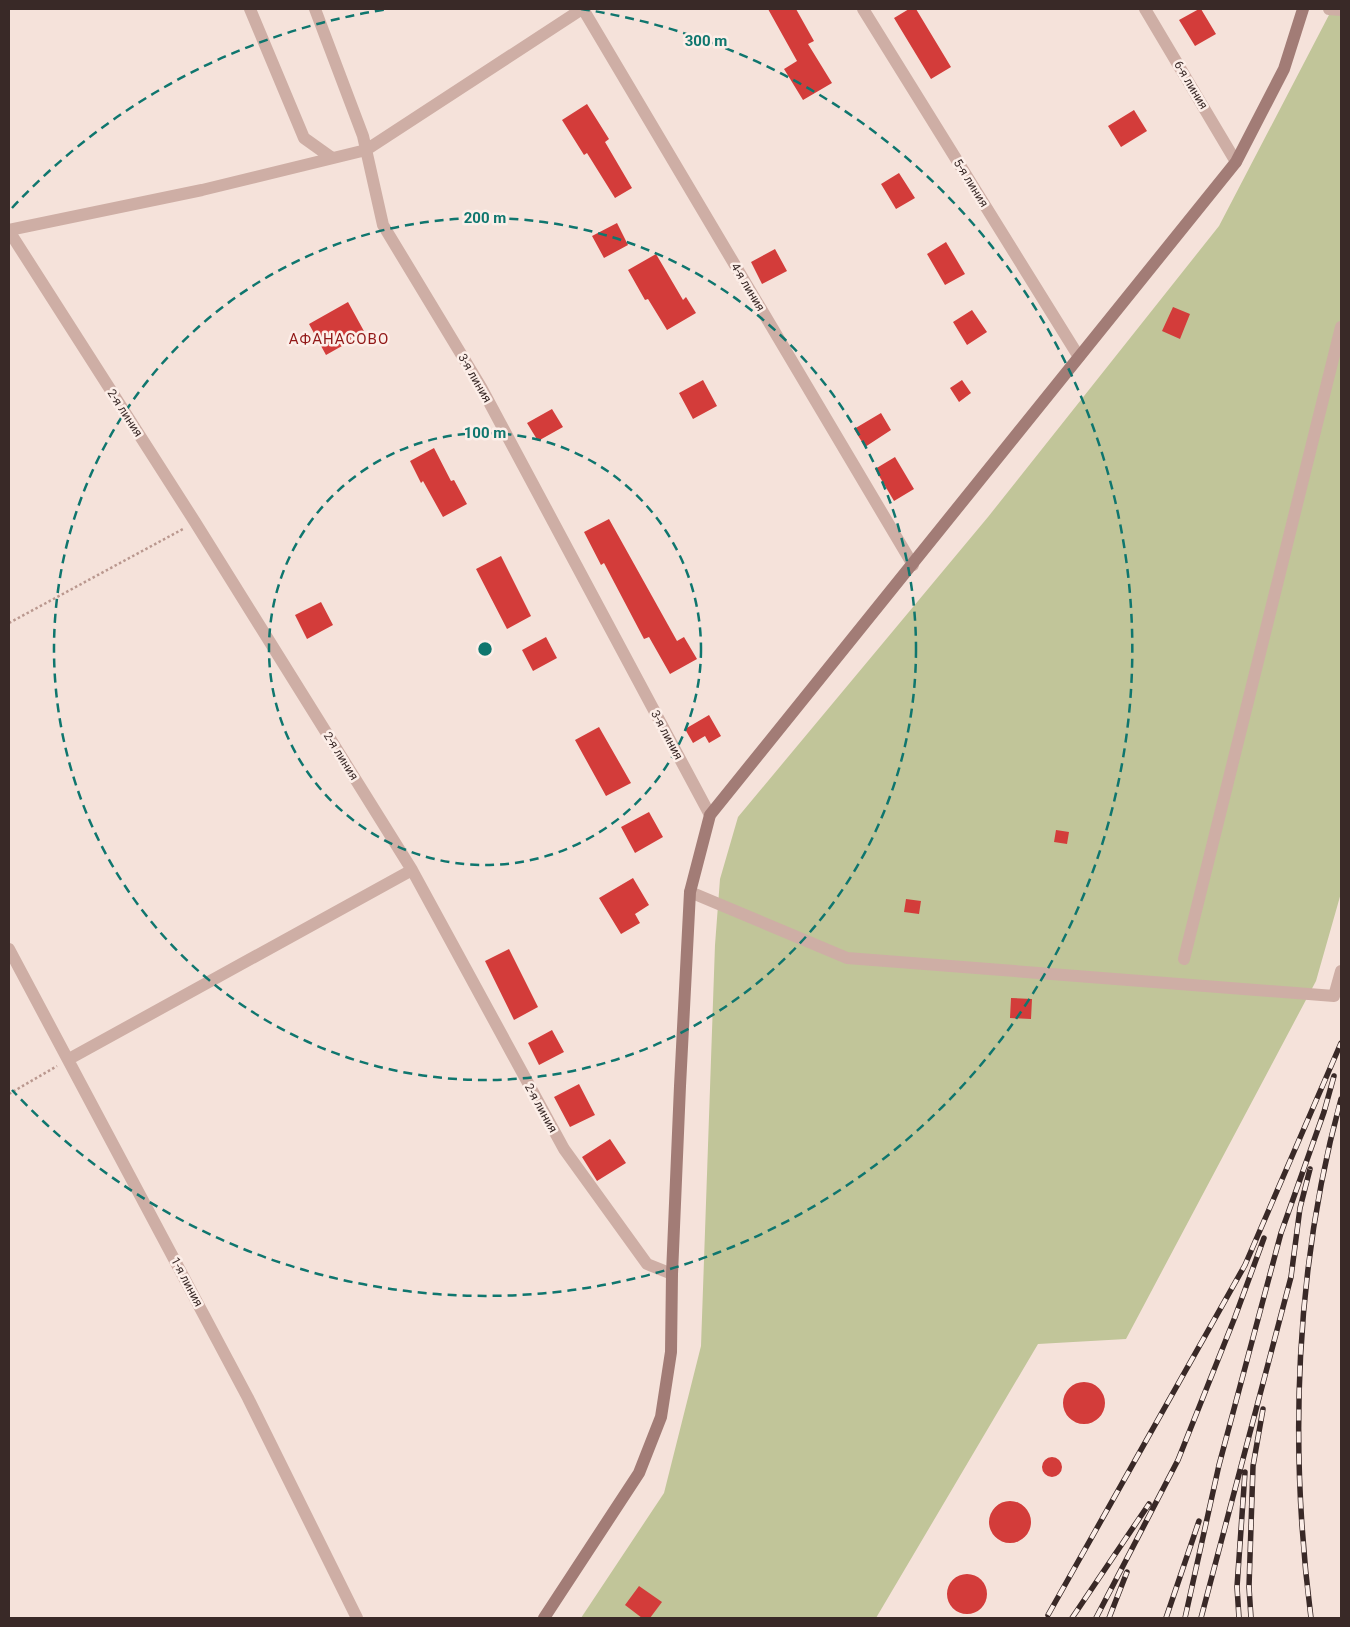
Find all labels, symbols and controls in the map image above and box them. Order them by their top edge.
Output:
text: 300 m [685,32,727,50]
street label: 6-я линия [1171,58,1211,112]
street label: 5-я линия [951,156,991,210]
text: 200 m [464,209,506,227]
street label: 4-я линия [728,260,768,314]
district label: АФАНАСОВО [289,330,389,348]
street label: 3-я линия [455,351,495,405]
street label: 2-я линия [104,387,146,439]
text: 100 m [464,424,506,442]
centre of rings [476,640,494,658]
street label: 3-я линия [648,708,686,762]
street label: 2-я линия [321,729,361,783]
street label: 2-я линия [522,1081,560,1135]
street label: 1-я линия [168,1255,206,1309]

